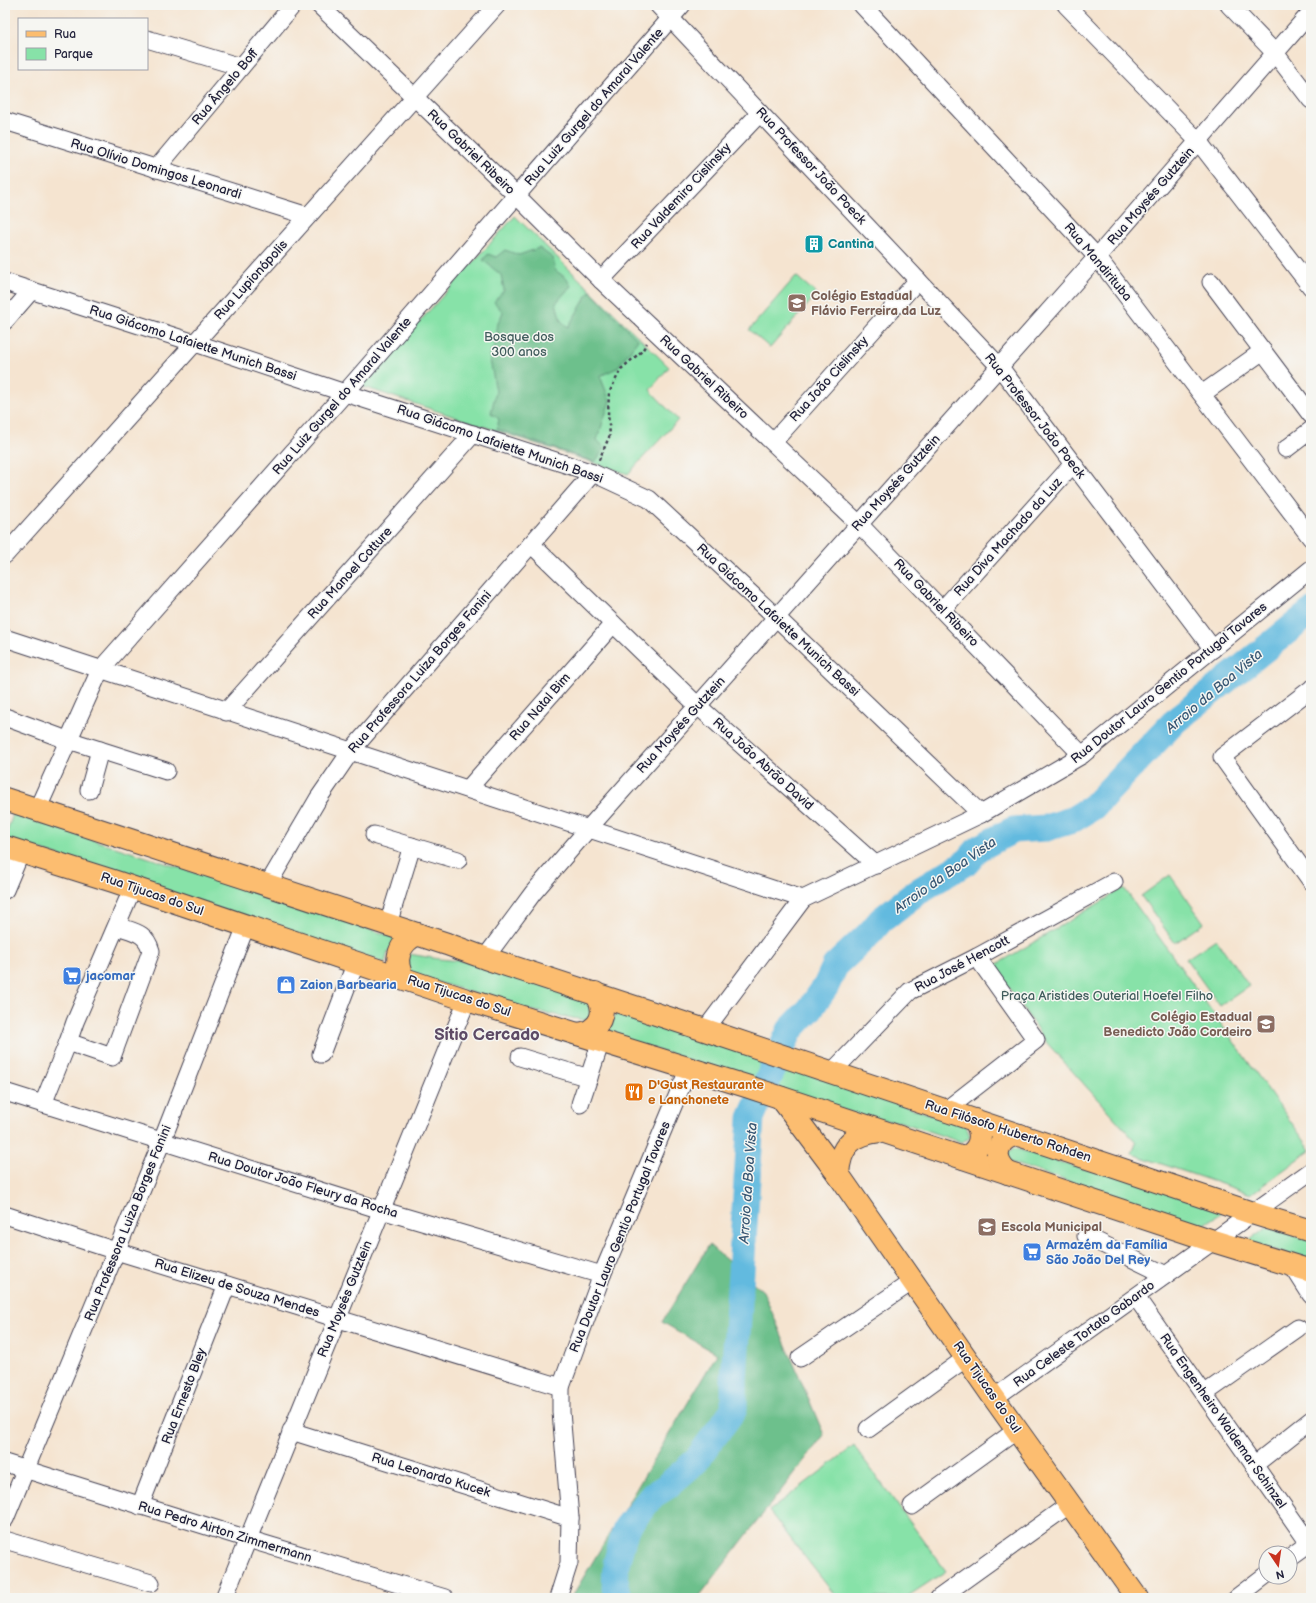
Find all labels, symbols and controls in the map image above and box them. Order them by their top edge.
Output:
legend [18,18,148,70]
street label: Rua Luiz Gurgel do Amaral Valente [521,25,667,189]
text: Rua [54,27,76,42]
street label: Rua Ângelo Boff [188,45,262,128]
text: Parque [54,47,93,62]
street label: Rua Professor João Poeck [752,104,870,228]
street label: Rua Gabriel Ribeiro [424,106,518,198]
street label: Rua Olívio Domingos Leonardi [69,135,243,203]
street label: Rua Valdemiro Cislinsky [628,139,734,252]
street label: Rua Moysés Gutztein [1104,144,1198,248]
street label: Rua Mandirituba [1061,220,1135,304]
building icon: Cantina [803,233,825,255]
street label: Rua Lupionópolis [211,236,291,323]
place label: Cantina [828,236,874,252]
place label: Colégio Estadual Flávio Ferreira da Luz [811,288,941,319]
school or university icon: Colégio Estadual Flávio Ferreira da Luz [786,292,808,314]
street label: Rua Giácomo Lafaiette Munich Bassi [87,302,299,384]
street label: Rua Luiz Gurgel do Amaral Valente [269,314,415,478]
park label: Bosque dos 300 anos [484,329,555,360]
street label: Rua Gabriel Ribeiro [656,332,752,422]
street label: Rua João Cislinsky [786,333,872,425]
street label: Rua Professor João Poeck [981,350,1089,482]
street label: Rua Giácomo Lafaiette Munich Bassi [395,401,605,487]
street label: Rua Moysés Gutztein [848,431,944,535]
street label: Rua Diva Machado da Luz [951,474,1066,600]
street label: Rua Manoel Cotture [304,523,396,622]
street label: Rua Giácomo Lafaiette Munich Bassi [693,540,863,700]
street label: Rua Gabriel Ribeiro [890,556,982,650]
street label: Rua Professora Luiza Borges Fanini [345,587,495,757]
street label: Rua Doutor Lauro Gentio Portugal Tavares [1068,598,1271,767]
water label: Arroio da Boa Vista [1161,646,1266,737]
street label: Rua Natal Bim [506,670,574,744]
street label: Rua Moysés Gutztein [633,673,729,777]
street label: Rua João Abrão David [709,714,817,814]
water label: Arroio da Boa Vista [890,833,1000,917]
street label: Rua Tijucas do Sul [98,869,206,919]
street label: Rua José Hencott [912,932,1012,996]
supermarket icon: jacomar [61,965,83,987]
place label: jacomar [85,968,136,984]
street label: Rua Tijucas do Sul [405,972,513,1020]
shop icon: Zaion Barbearia [275,974,297,996]
place label: Zaion Barbearia [300,977,397,993]
park label: Praça Aristides Outerial Hoefel Filho [1001,988,1213,1004]
place label: Colégio Estadual Benedicto João Cordeiro [1103,1009,1252,1040]
school or university icon: Colégio Estadual Benedicto João Cordeiro [1255,1013,1277,1035]
district label: Sítio Cercado [434,1025,540,1045]
place label: D'Gust Restaurante e Lanchonete [648,1077,764,1108]
restaurant icon: D'Gust Restaurante e Lanchonete [623,1081,645,1103]
street label: Rua Filósofo Huberto Rohden [923,1097,1093,1165]
street label: Rua Doutor Lauro Gentio Portugal Tavares [566,1119,674,1355]
water label: Arroio da Boa Vista [735,1122,761,1245]
street label: Rua Professora Luiza Borges Fanini [81,1123,175,1323]
street label: Rua Doutor João Fleury da Rocha [206,1148,400,1222]
school or university icon: Escola Municipal [976,1216,998,1238]
place label: Escola Municipal [1001,1219,1102,1235]
place label: Armazém da Família São João Del Rey [1045,1237,1168,1268]
street label: Rua Moysés Gutztein [314,1238,376,1360]
supermarket icon: Armazém da Família São João Del Rey [1021,1241,1043,1263]
street label: Rua Elizeu de Souza Mendes [152,1255,322,1321]
street label: Rua Celeste Tortato Gabardo [1010,1277,1158,1391]
street label: Rua Engenheiro Waldemar Schinzel [1156,1330,1290,1512]
street label: Rua Tijucas do Sul [949,1338,1025,1436]
street label: Rua Ernesto Bley [158,1346,210,1446]
street label: Rua Leonardo Kucek [370,1449,493,1501]
street label: Rua Pedro Airton Zimmermann [136,1498,314,1566]
north arrow [1258,1545,1298,1585]
text: N [1275,1567,1286,1582]

